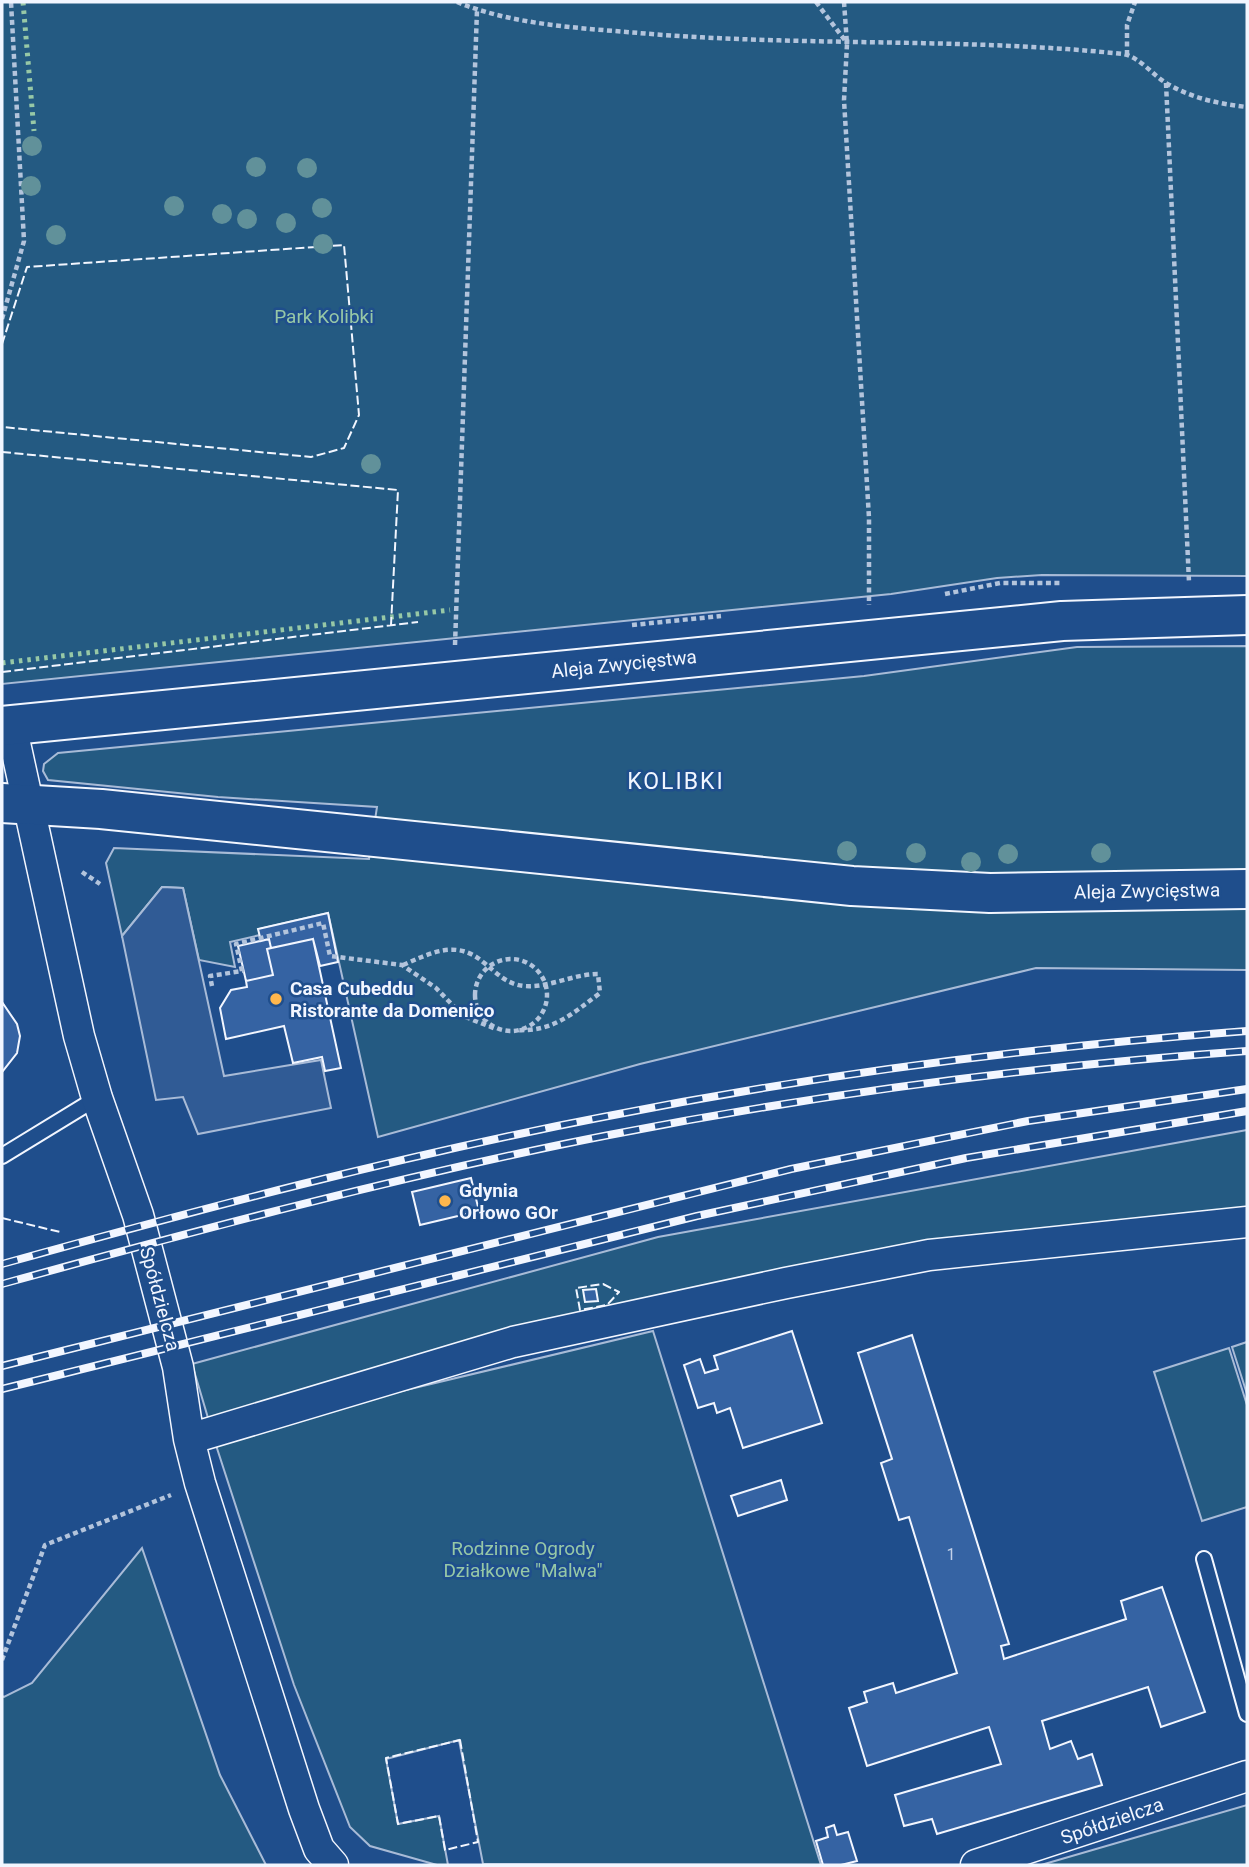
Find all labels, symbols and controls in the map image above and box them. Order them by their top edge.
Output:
park label: Park Kolibki [274,305,374,328]
street label: Aleja Zwycięstwa [550,645,698,683]
district label: KOLIBKI [627,768,725,795]
street label: Aleja Zwycięstwa [1074,878,1220,904]
place label: Casa Cubeddu Ristorante da Domenico [290,977,495,1022]
marker: Casa Cubeddu Ristorante da Domenico [268,991,284,1007]
place label: Gdynia Orłowo GOr [459,1179,558,1224]
marker: Gdynia Orłowo GOr [437,1193,453,1209]
street label: Spółdzielcza [135,1244,185,1354]
park label: Rodzinne Ogrody Działkowe "Malwa" [443,1537,603,1582]
house number: 1 [947,1545,956,1564]
street label: Spółdzielcza [1058,1793,1166,1849]

